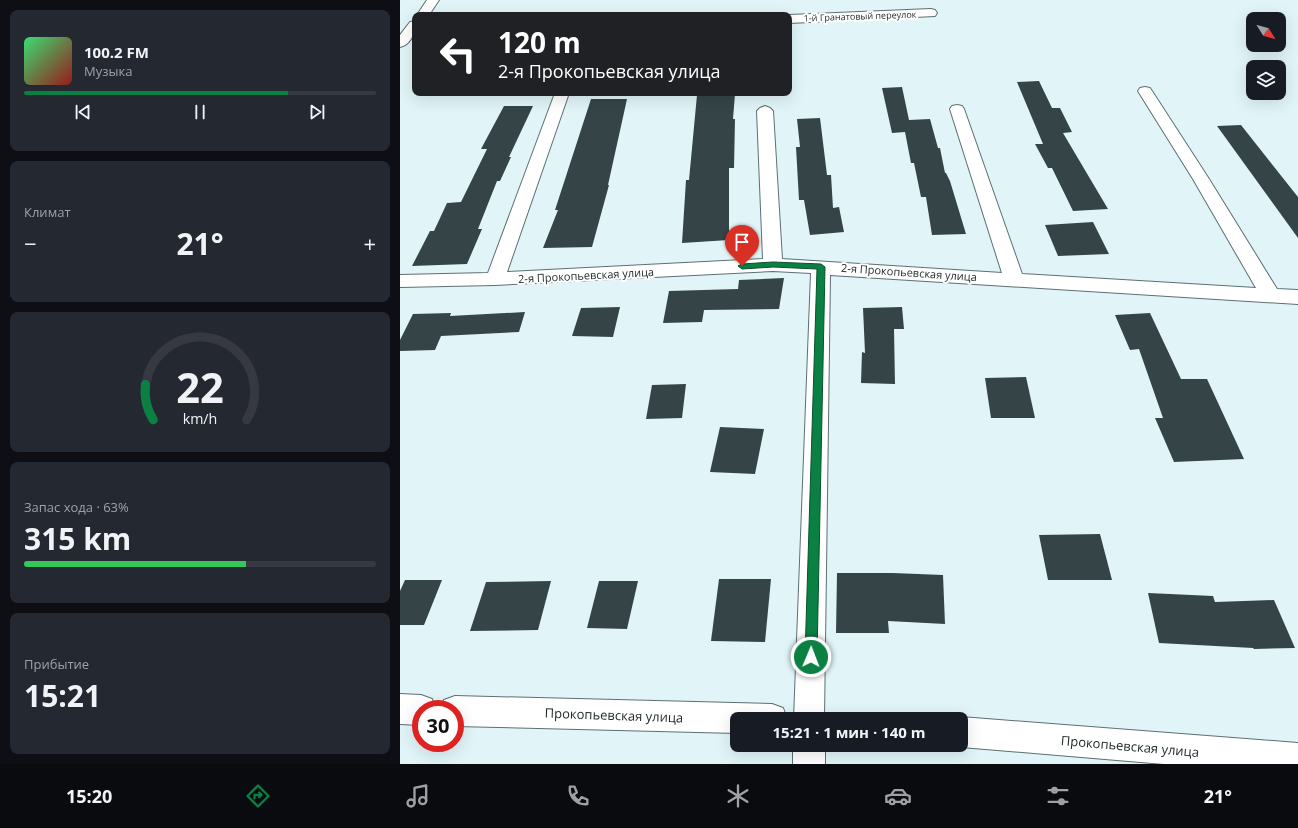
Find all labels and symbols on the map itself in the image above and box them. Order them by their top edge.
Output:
street label: 1-й Гранатовый переулок [803,8,917,24]
north arrow [1246,12,1286,52]
pin [725,225,759,266]
street label: 2-я Прокопьевская улица [841,260,977,284]
street label: 2-я Прокопьевская улица [518,264,654,286]
position arrow [790,636,832,678]
speed limit sign: 30 [412,700,464,752]
street label: Прокопьевская улица [544,704,684,726]
street label: Прокопьевская улица [1060,731,1200,761]

